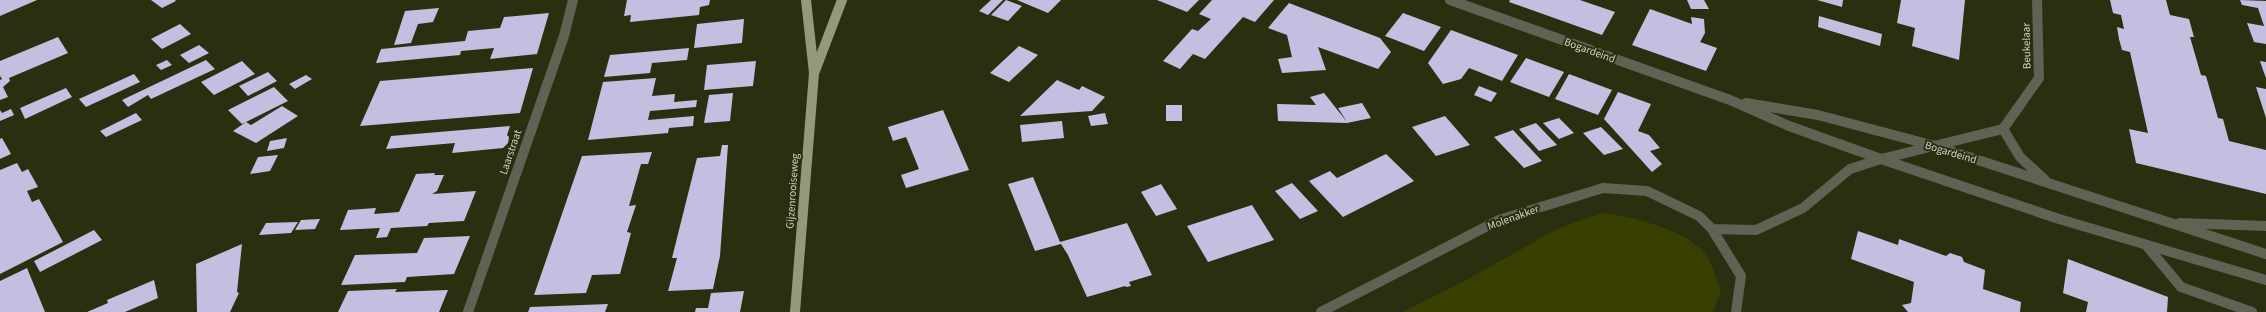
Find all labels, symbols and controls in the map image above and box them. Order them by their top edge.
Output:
street label: Beukelaar [2019,23,2034,69]
street label: Bogardeind [1562,34,1618,67]
street label: Laarstraat [496,127,525,177]
street label: Bogardeind [1923,137,1979,167]
street label: Gijzenrooiseweg [782,152,803,229]
street label: Molenakker [1485,201,1541,234]

